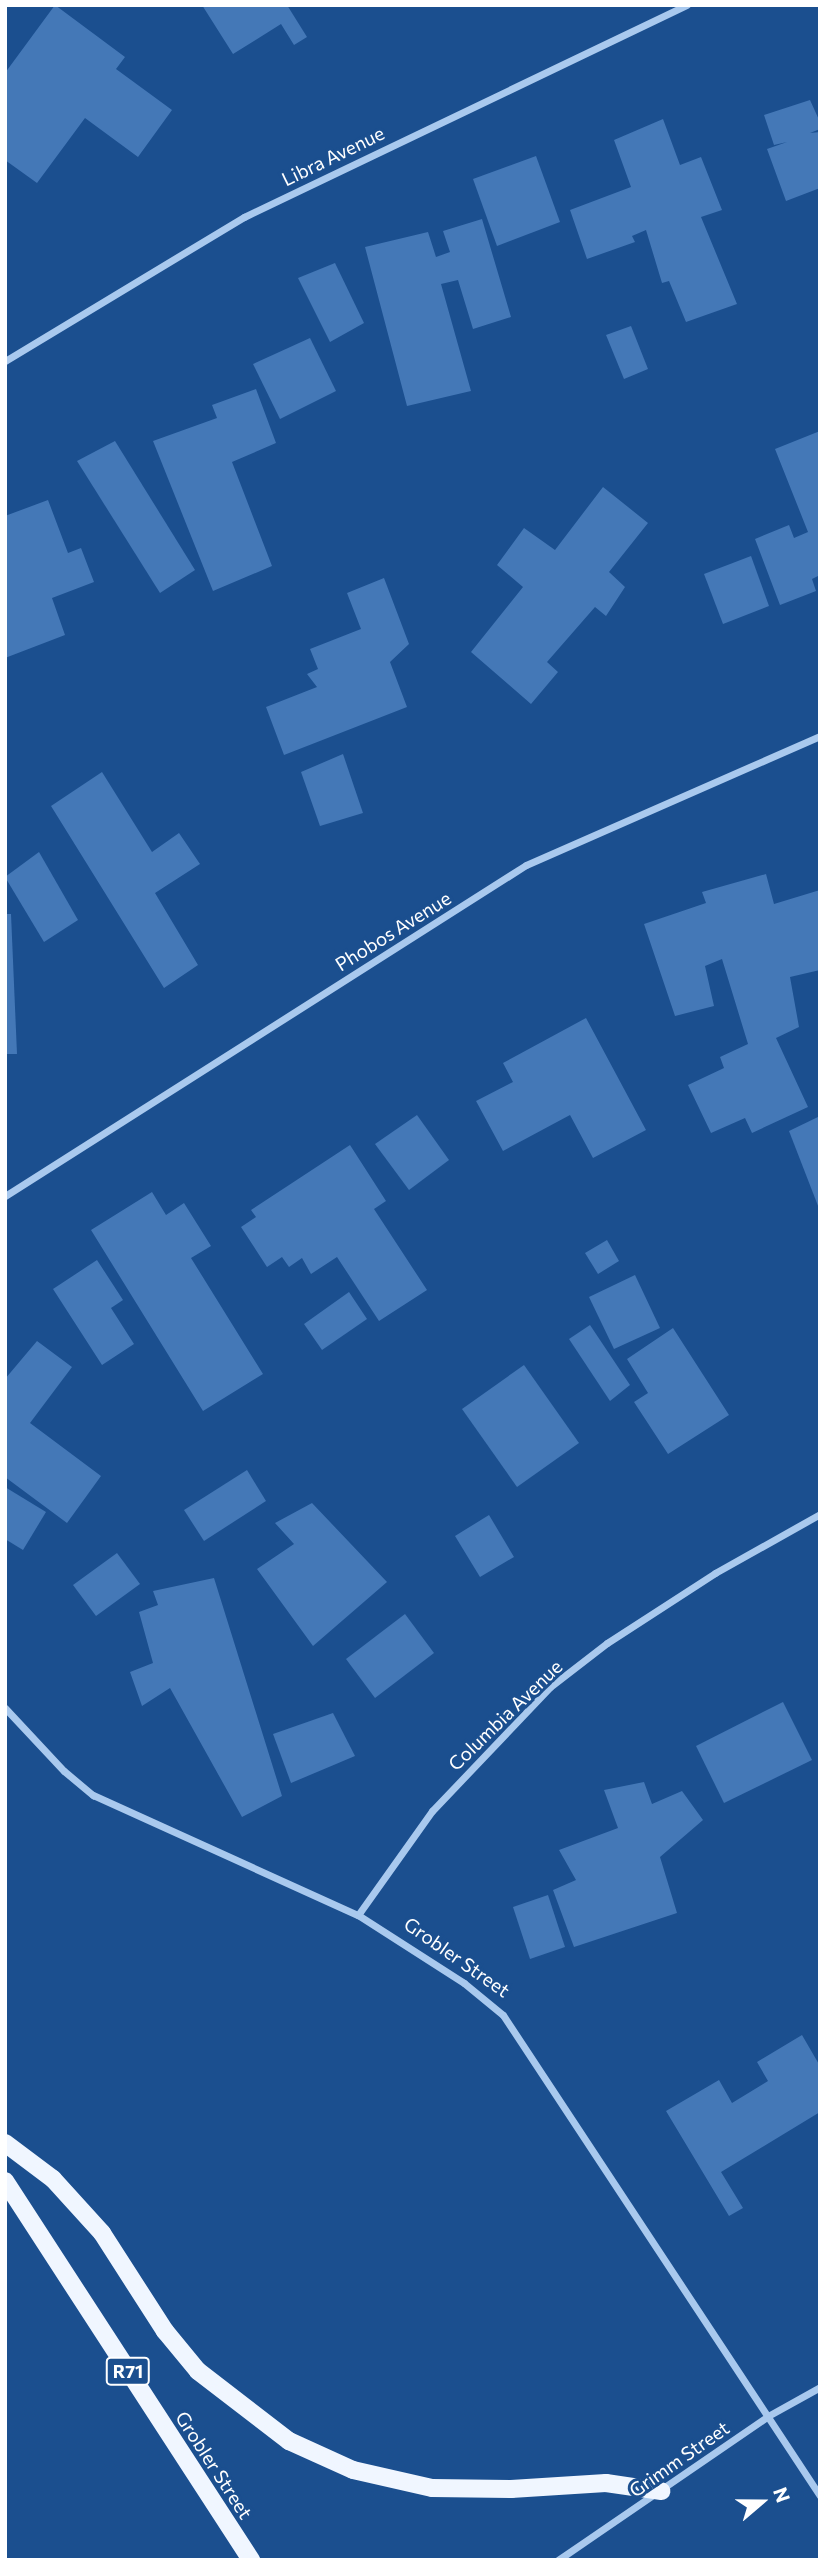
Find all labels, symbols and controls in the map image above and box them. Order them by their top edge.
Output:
street label: Libra Avenue [278,121,388,191]
street label: Phobos Avenue [331,886,455,976]
street label: Columbia Avenue [443,1655,567,1775]
street label: Grobler Street [400,1912,514,2002]
road number: R71 [105,2356,151,2386]
street label: Grobler Street [171,2407,257,2523]
street label: Grimm Street [625,2416,733,2502]
north arrow [727,2467,797,2537]
text: N [769,2484,795,2505]

